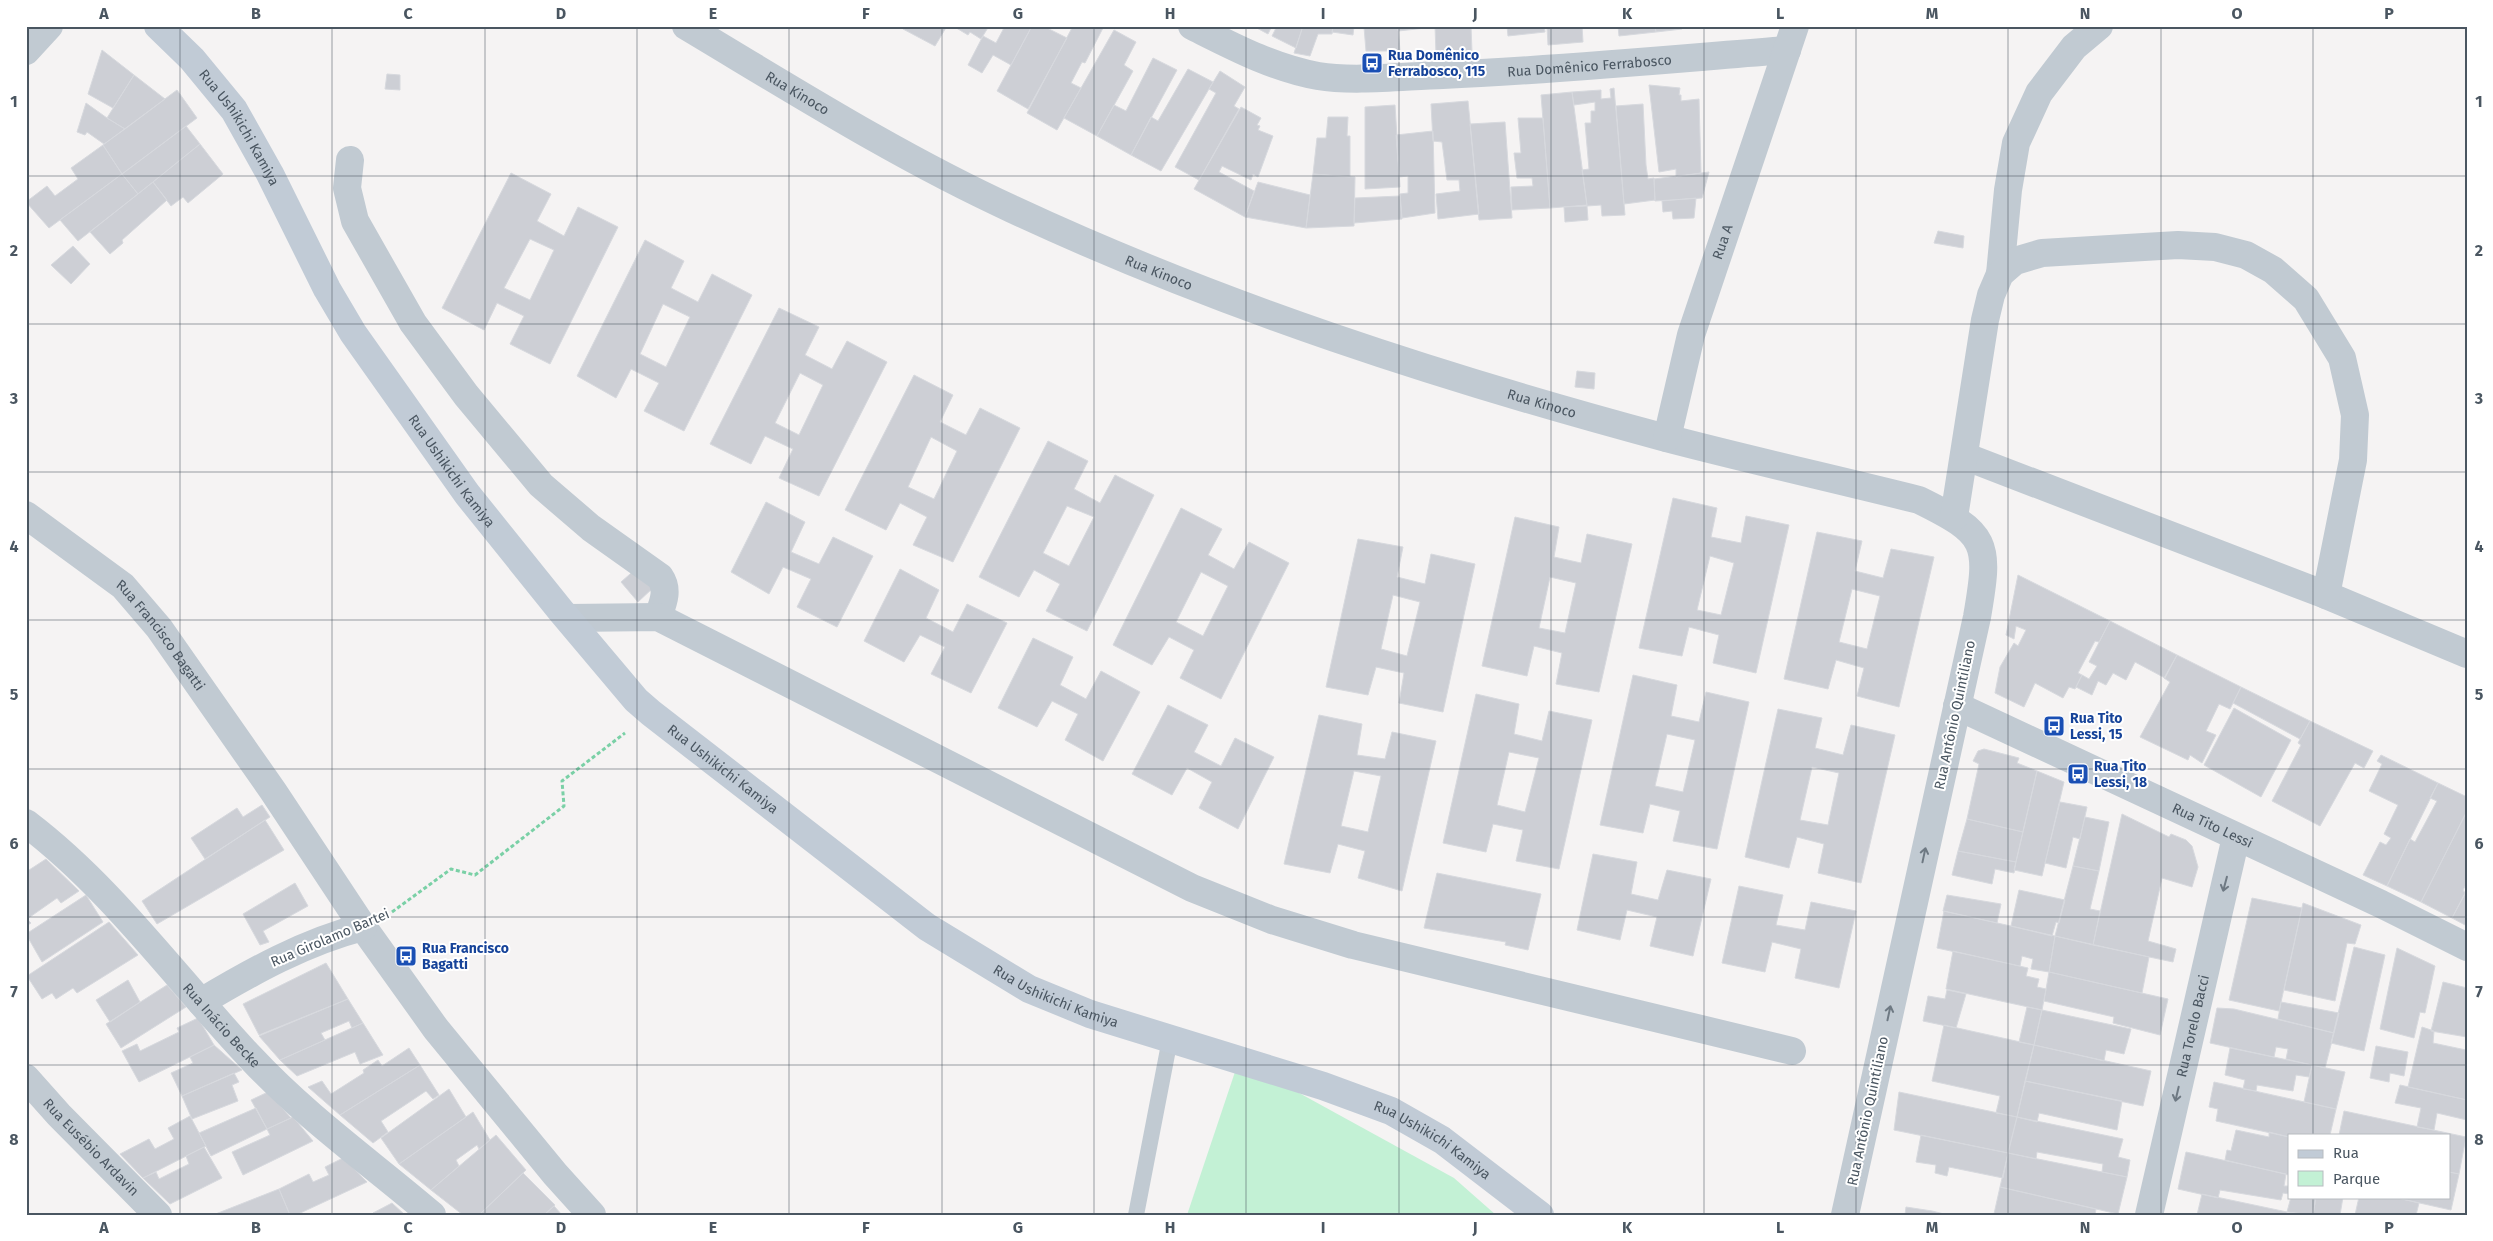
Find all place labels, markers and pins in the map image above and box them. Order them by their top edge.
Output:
place label: Rua Domênico Ferrabosco, 115 [1388,47,1486,80]
bus stop icon: Rua Domênico Ferrabosco, 115 [1360,51,1384,75]
place label: Rua Tito Lessi, 15 [2070,710,2123,743]
bus stop icon: Rua Tito Lessi, 15 [2042,714,2066,738]
place label: Rua Tito Lessi, 18 [2094,758,2147,791]
bus stop icon: Rua Tito Lessi, 18 [2066,762,2090,786]
place label: Rua Francisco Bagatti [422,940,509,973]
bus stop icon: Rua Francisco Bagatti [394,944,418,968]

